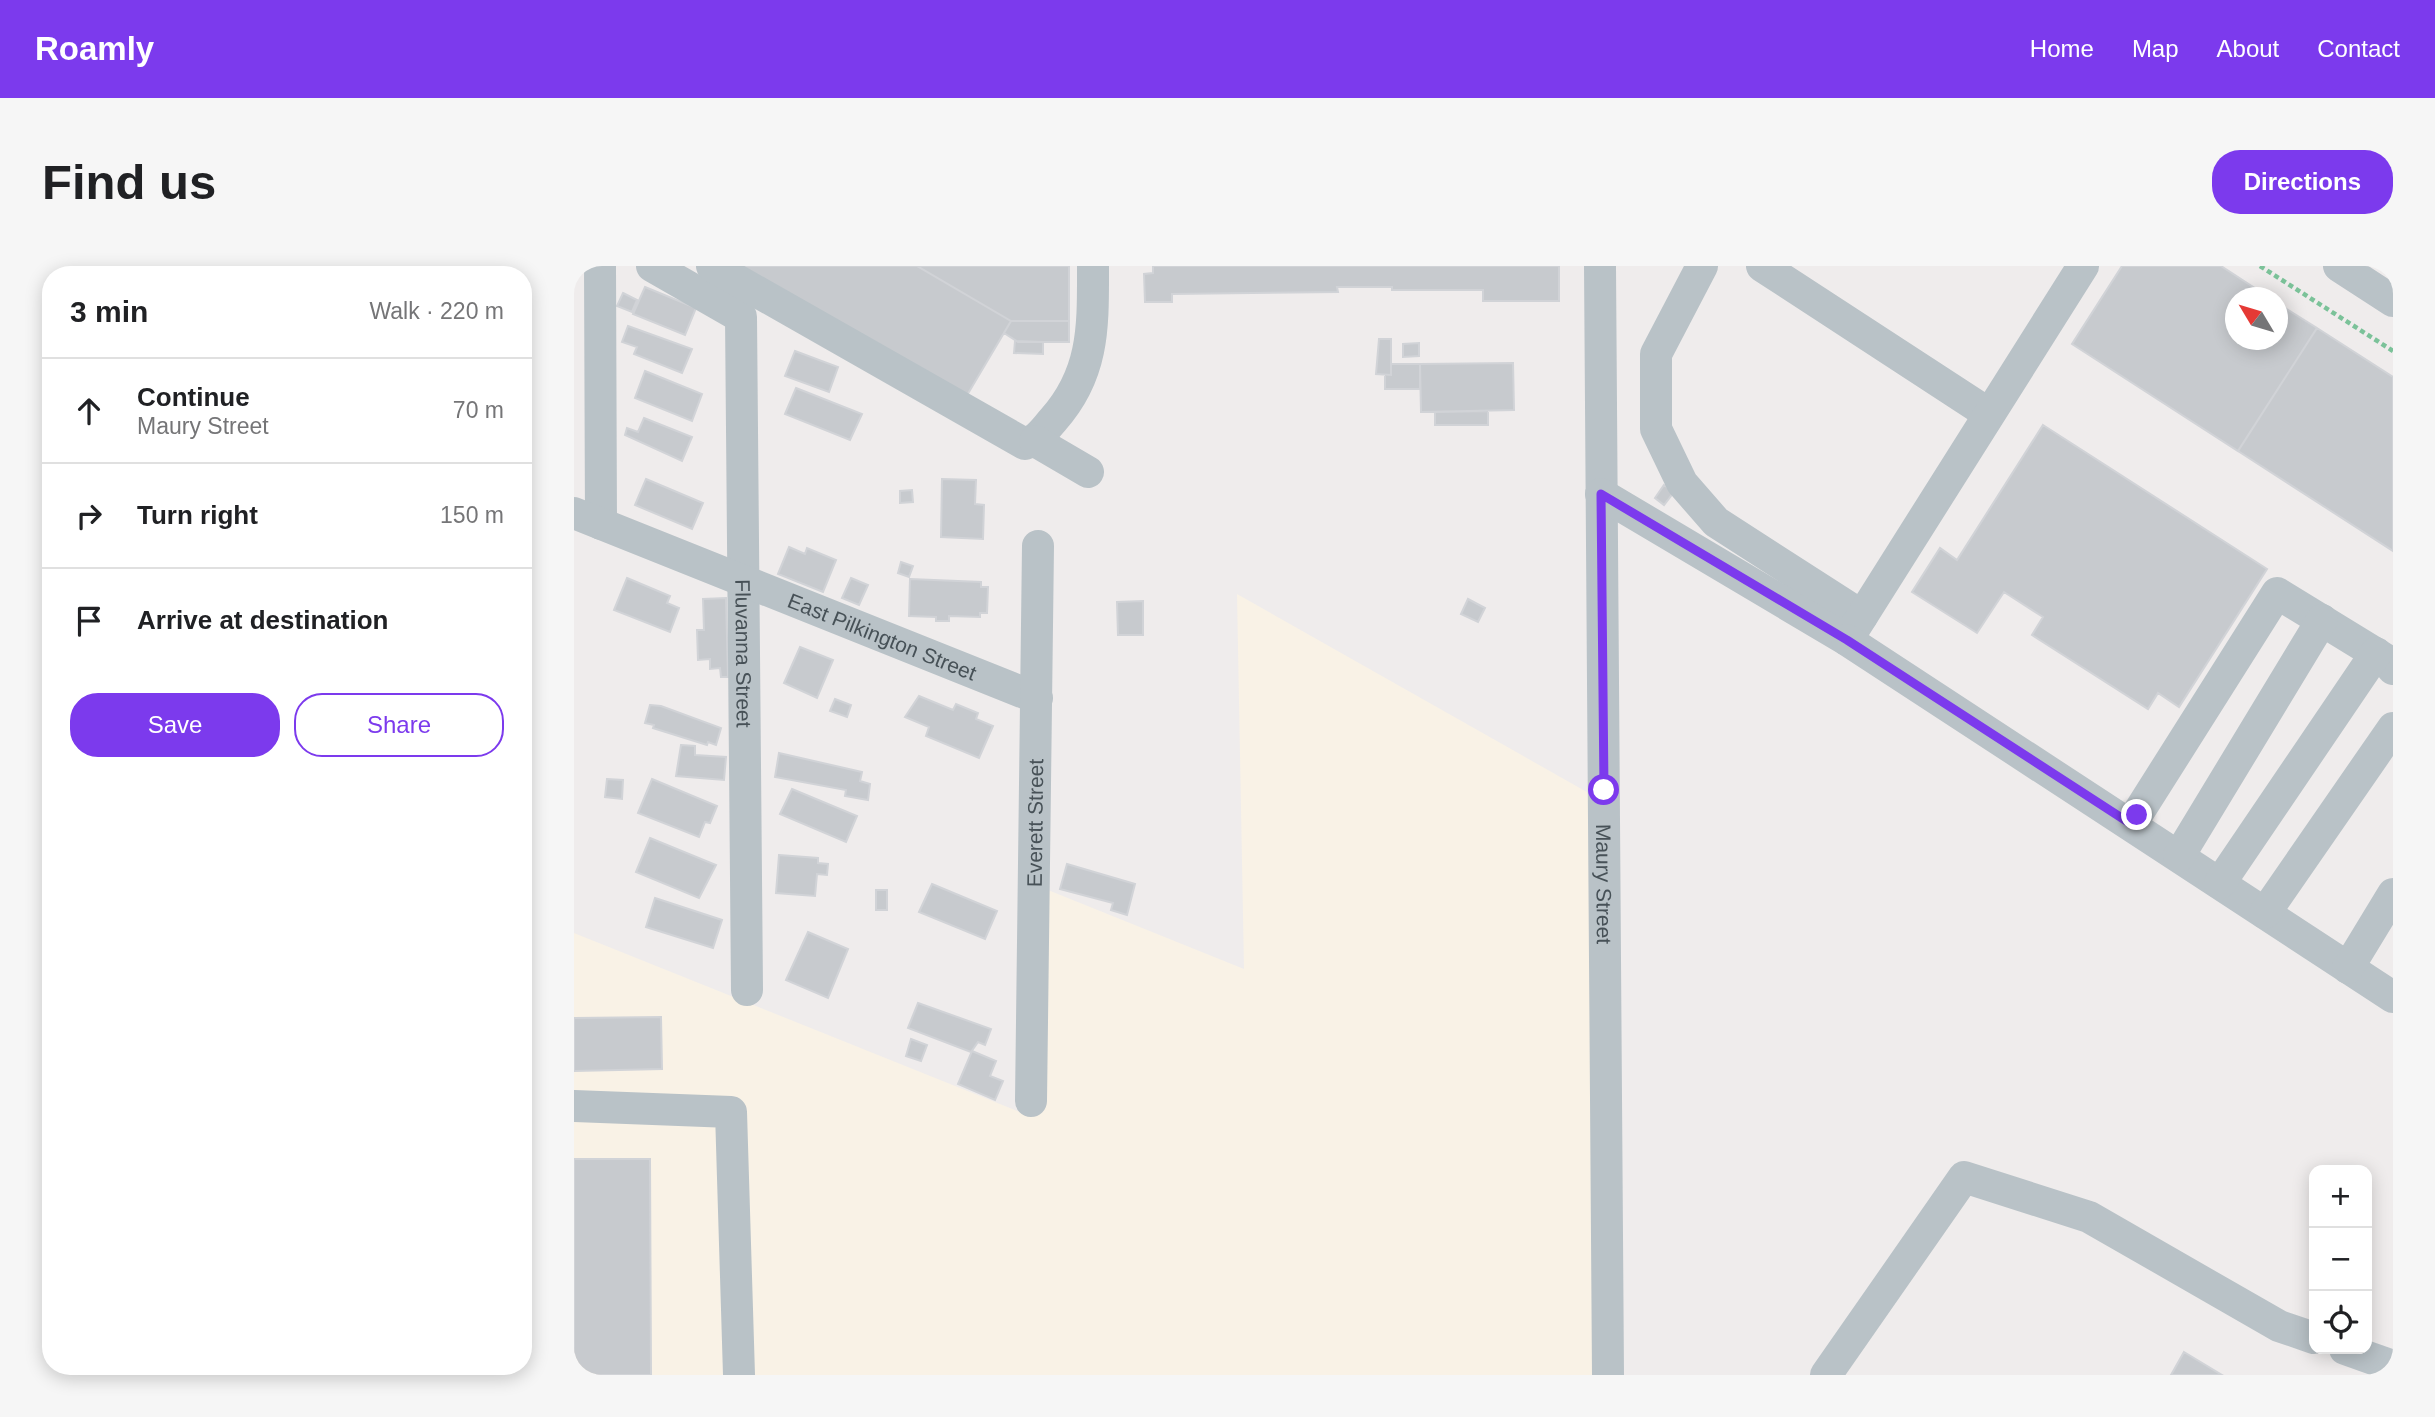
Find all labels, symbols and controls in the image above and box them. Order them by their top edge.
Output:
text: Roamly [35,30,154,67]
text: Home [2030,35,2094,62]
text: Map [2132,35,2179,62]
text: About [2217,35,2279,62]
text: Contact [2317,35,2400,62]
button: Directions [2212,150,2393,214]
text: Find us [42,155,216,209]
north arrow [2225,287,2288,350]
text: 3 min [70,295,148,328]
text: Walk · 220 m [369,298,504,324]
text: Continue [137,382,250,412]
icon: ahead [70,392,108,430]
text: 70 m [453,397,504,423]
text: Maury Street [137,413,269,439]
icon: right [70,497,108,535]
text: Turn right [137,500,258,530]
text: 150 m [440,502,504,528]
street label: Fluvanna Street [732,579,756,728]
street label: East Pilkington Street [785,588,980,684]
icon: arrive [70,602,108,640]
text: Arrive at destination [137,605,388,635]
button: Save [70,693,280,757]
button: Share [294,693,504,757]
street label: Everett Street [1022,758,1047,887]
route start [1588,774,1619,805]
route end [2121,799,2152,830]
street label: Maury Street [1593,824,1616,944]
map controls [2309,1165,2372,1354]
button: + [2309,1165,2372,1228]
button: − [2309,1228,2372,1291]
button: locate [2309,1291,2372,1354]

